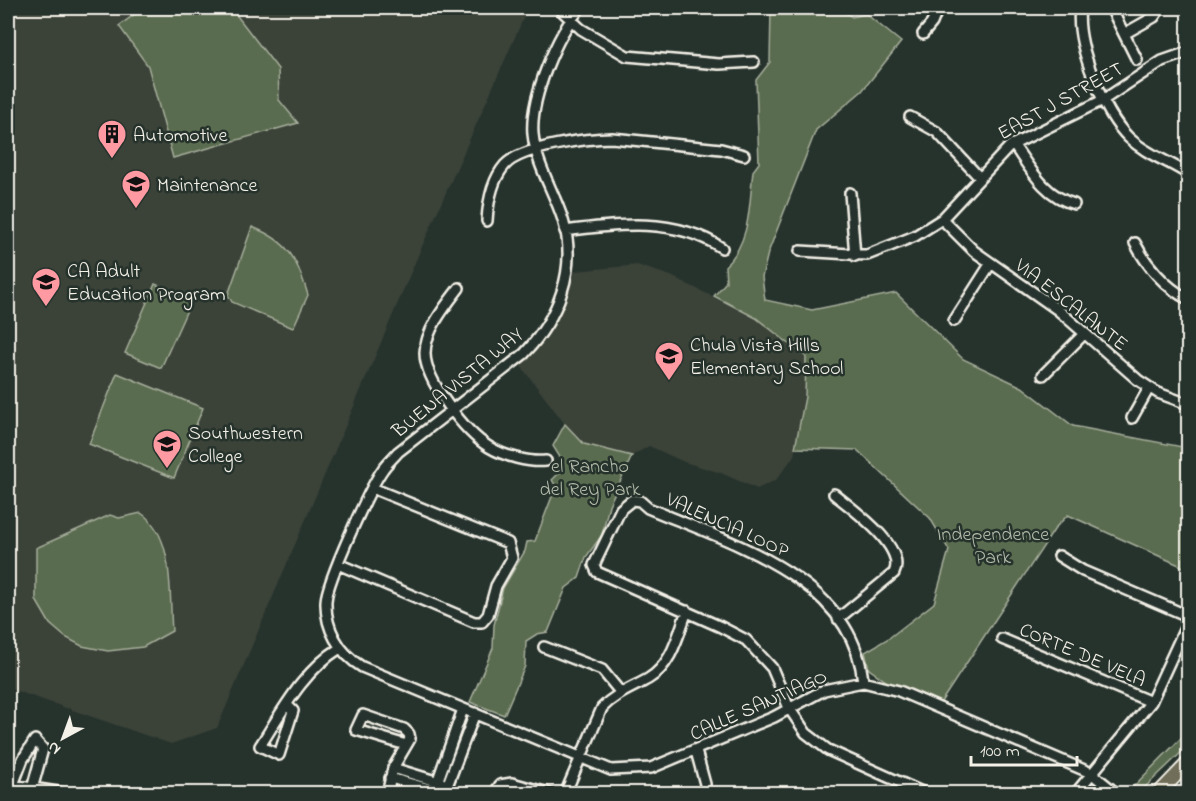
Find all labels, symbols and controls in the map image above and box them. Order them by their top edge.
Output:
street label: EAST J STREET [993,56,1129,149]
building icon: Automotive [96,118,128,160]
place label: Automotive [133,122,227,151]
school or university icon: Maintenance [120,168,152,210]
place label: Maintenance [157,172,257,201]
street label: VIA ESCALANTE [1007,252,1133,359]
place label: CA Adult Education Program [67,258,226,311]
school or university icon: CA Adult Education Program [30,266,62,308]
street label: BUENA VISTA WAY [386,322,531,447]
place label: Chula Vista Hills Elementary School [690,332,843,384]
school or university icon: Chula Vista Hills Elementary School [653,340,685,382]
place label: Southwestern College [188,420,303,473]
school or university icon: Southwestern College [151,428,183,470]
park label: el Rancho del Rey Park [540,453,641,505]
street label: VALENCIA LOOP [660,486,794,567]
park label: Independence Park [937,521,1049,573]
street label: CORTE DE VELA [1014,617,1150,696]
street label: CALLE SANTIAGO [686,663,832,750]
north arrow [33,708,93,768]
scale bar [971,729,1078,767]
text: N [42,735,66,760]
text: 100 m [980,739,1020,765]

